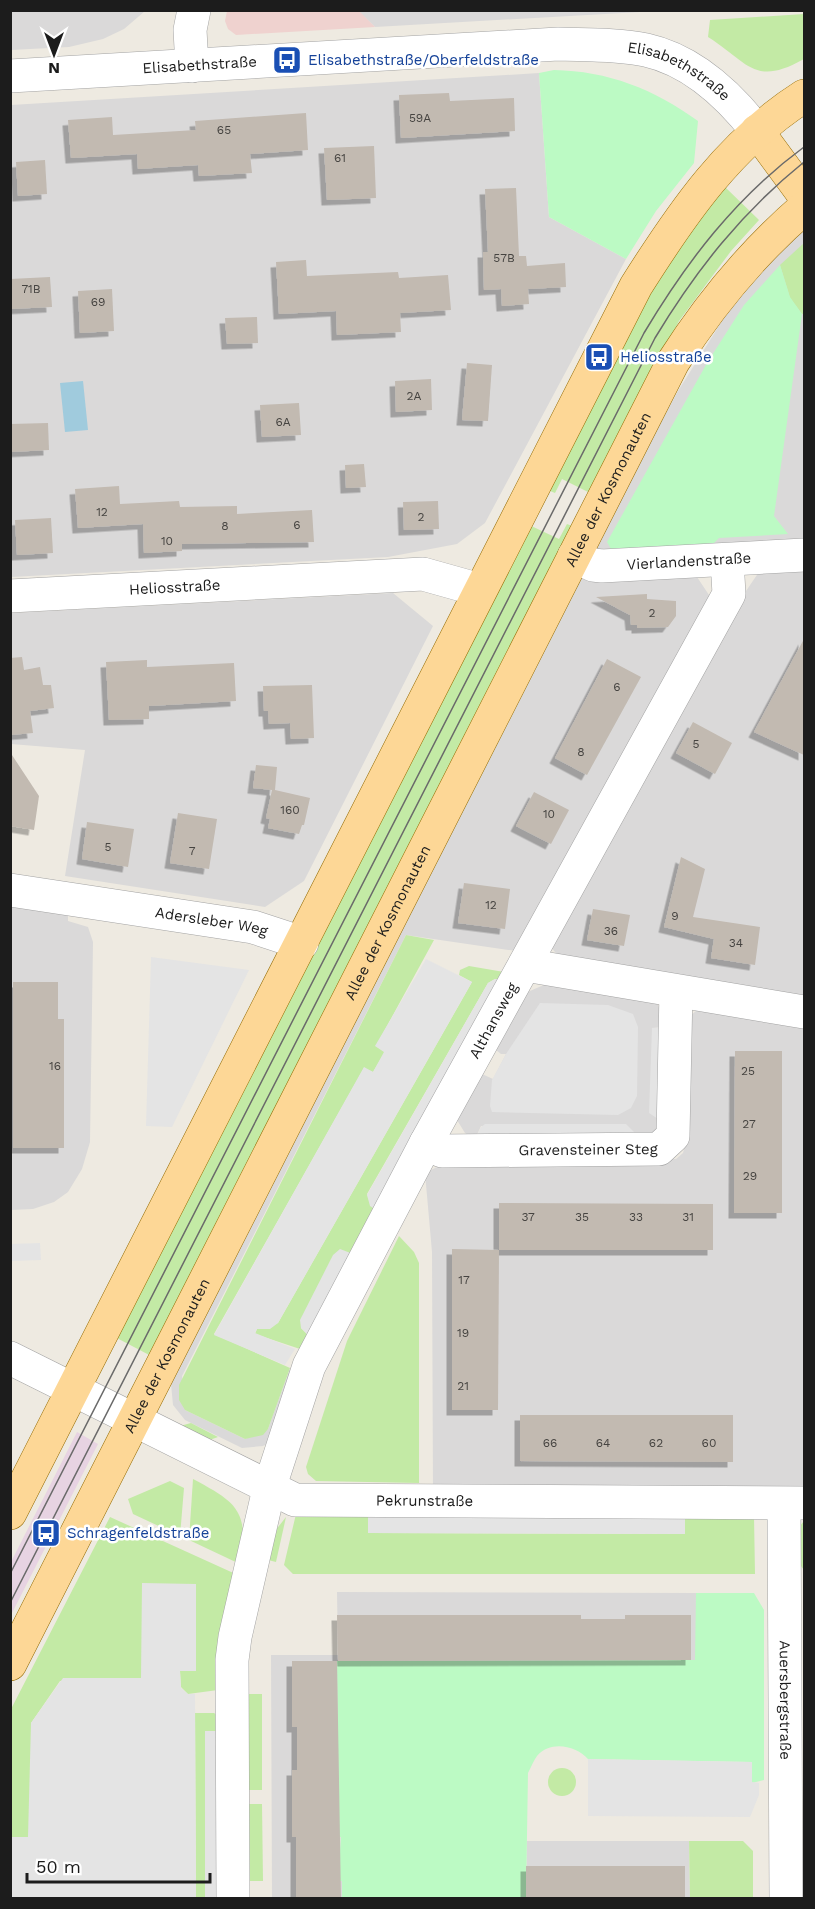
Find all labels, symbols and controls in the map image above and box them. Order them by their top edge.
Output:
north arrow [24,24,84,84]
street label: Elisabethstraße [626,38,734,105]
bus stop icon: Elisabethstraße/Oberfeldstraße [271,44,303,76]
place label: Elisabethstraße/Oberfeldstraße [308,51,539,69]
street label: Elisabethstraße [142,53,257,77]
text: N [48,59,60,78]
house number: 59A [409,111,431,125]
house number: 65 [217,123,231,137]
house number: 61 [334,151,346,165]
house number: 57B [493,251,515,265]
house number: 71B [21,282,41,296]
house number: 69 [91,295,105,309]
bus stop icon: Heliosstraße [583,341,615,373]
place label: Heliosstraße [620,348,712,366]
house number: 2A [407,389,422,403]
street label: Allee der Kosmonauten [561,409,655,570]
house number: 6A [275,415,291,429]
house number: 12 [96,505,108,519]
house number: 2 [418,510,425,524]
house number: 6 [293,518,301,532]
house number: 8 [221,519,229,533]
house number: 10 [161,534,173,548]
street label: Vierlandenstraße [626,549,752,574]
street label: Heliosstraße [129,576,221,599]
house number: 2 [649,606,656,620]
house number: 6 [613,680,621,694]
house number: 5 [693,737,700,751]
house number: 8 [577,745,585,759]
house number: 160 [280,803,300,817]
house number: 10 [543,807,555,821]
house number: 5 [105,840,112,854]
street label: Allee der Kosmonauten [341,842,434,1003]
house number: 7 [189,844,196,858]
house number: 12 [485,898,497,912]
street label: Adersleber Weg [154,903,270,940]
house number: 9 [671,909,679,923]
house number: 36 [604,924,618,938]
house number: 34 [729,936,743,950]
street label: Althansweg [465,979,522,1062]
house number: 16 [49,1059,61,1073]
house number: 25 [741,1064,755,1078]
house number: 27 [742,1117,756,1131]
street label: Gravensteiner Steg [518,1140,658,1159]
house number: 29 [743,1169,757,1183]
house number: 37 [521,1210,535,1224]
house number: 35 [575,1210,589,1224]
house number: 33 [629,1210,643,1224]
house number: 31 [682,1210,694,1224]
house number: 17 [458,1273,470,1287]
street label: Allee der Kosmonauten [120,1275,214,1436]
house number: 19 [457,1326,469,1340]
house number: 21 [457,1379,469,1393]
house number: 66 [543,1436,557,1450]
house number: 64 [596,1436,610,1450]
house number: 62 [649,1436,663,1450]
house number: 60 [702,1436,716,1450]
street label: Pekrunstraße [376,1491,473,1510]
bus stop icon: Schragenfeldstraße [30,1517,62,1549]
place label: Schragenfeldstraße [67,1524,209,1542]
street label: Auersbergstraße [776,1640,794,1760]
scale bar [27,1846,210,1884]
text: 50 m [36,1856,81,1877]

